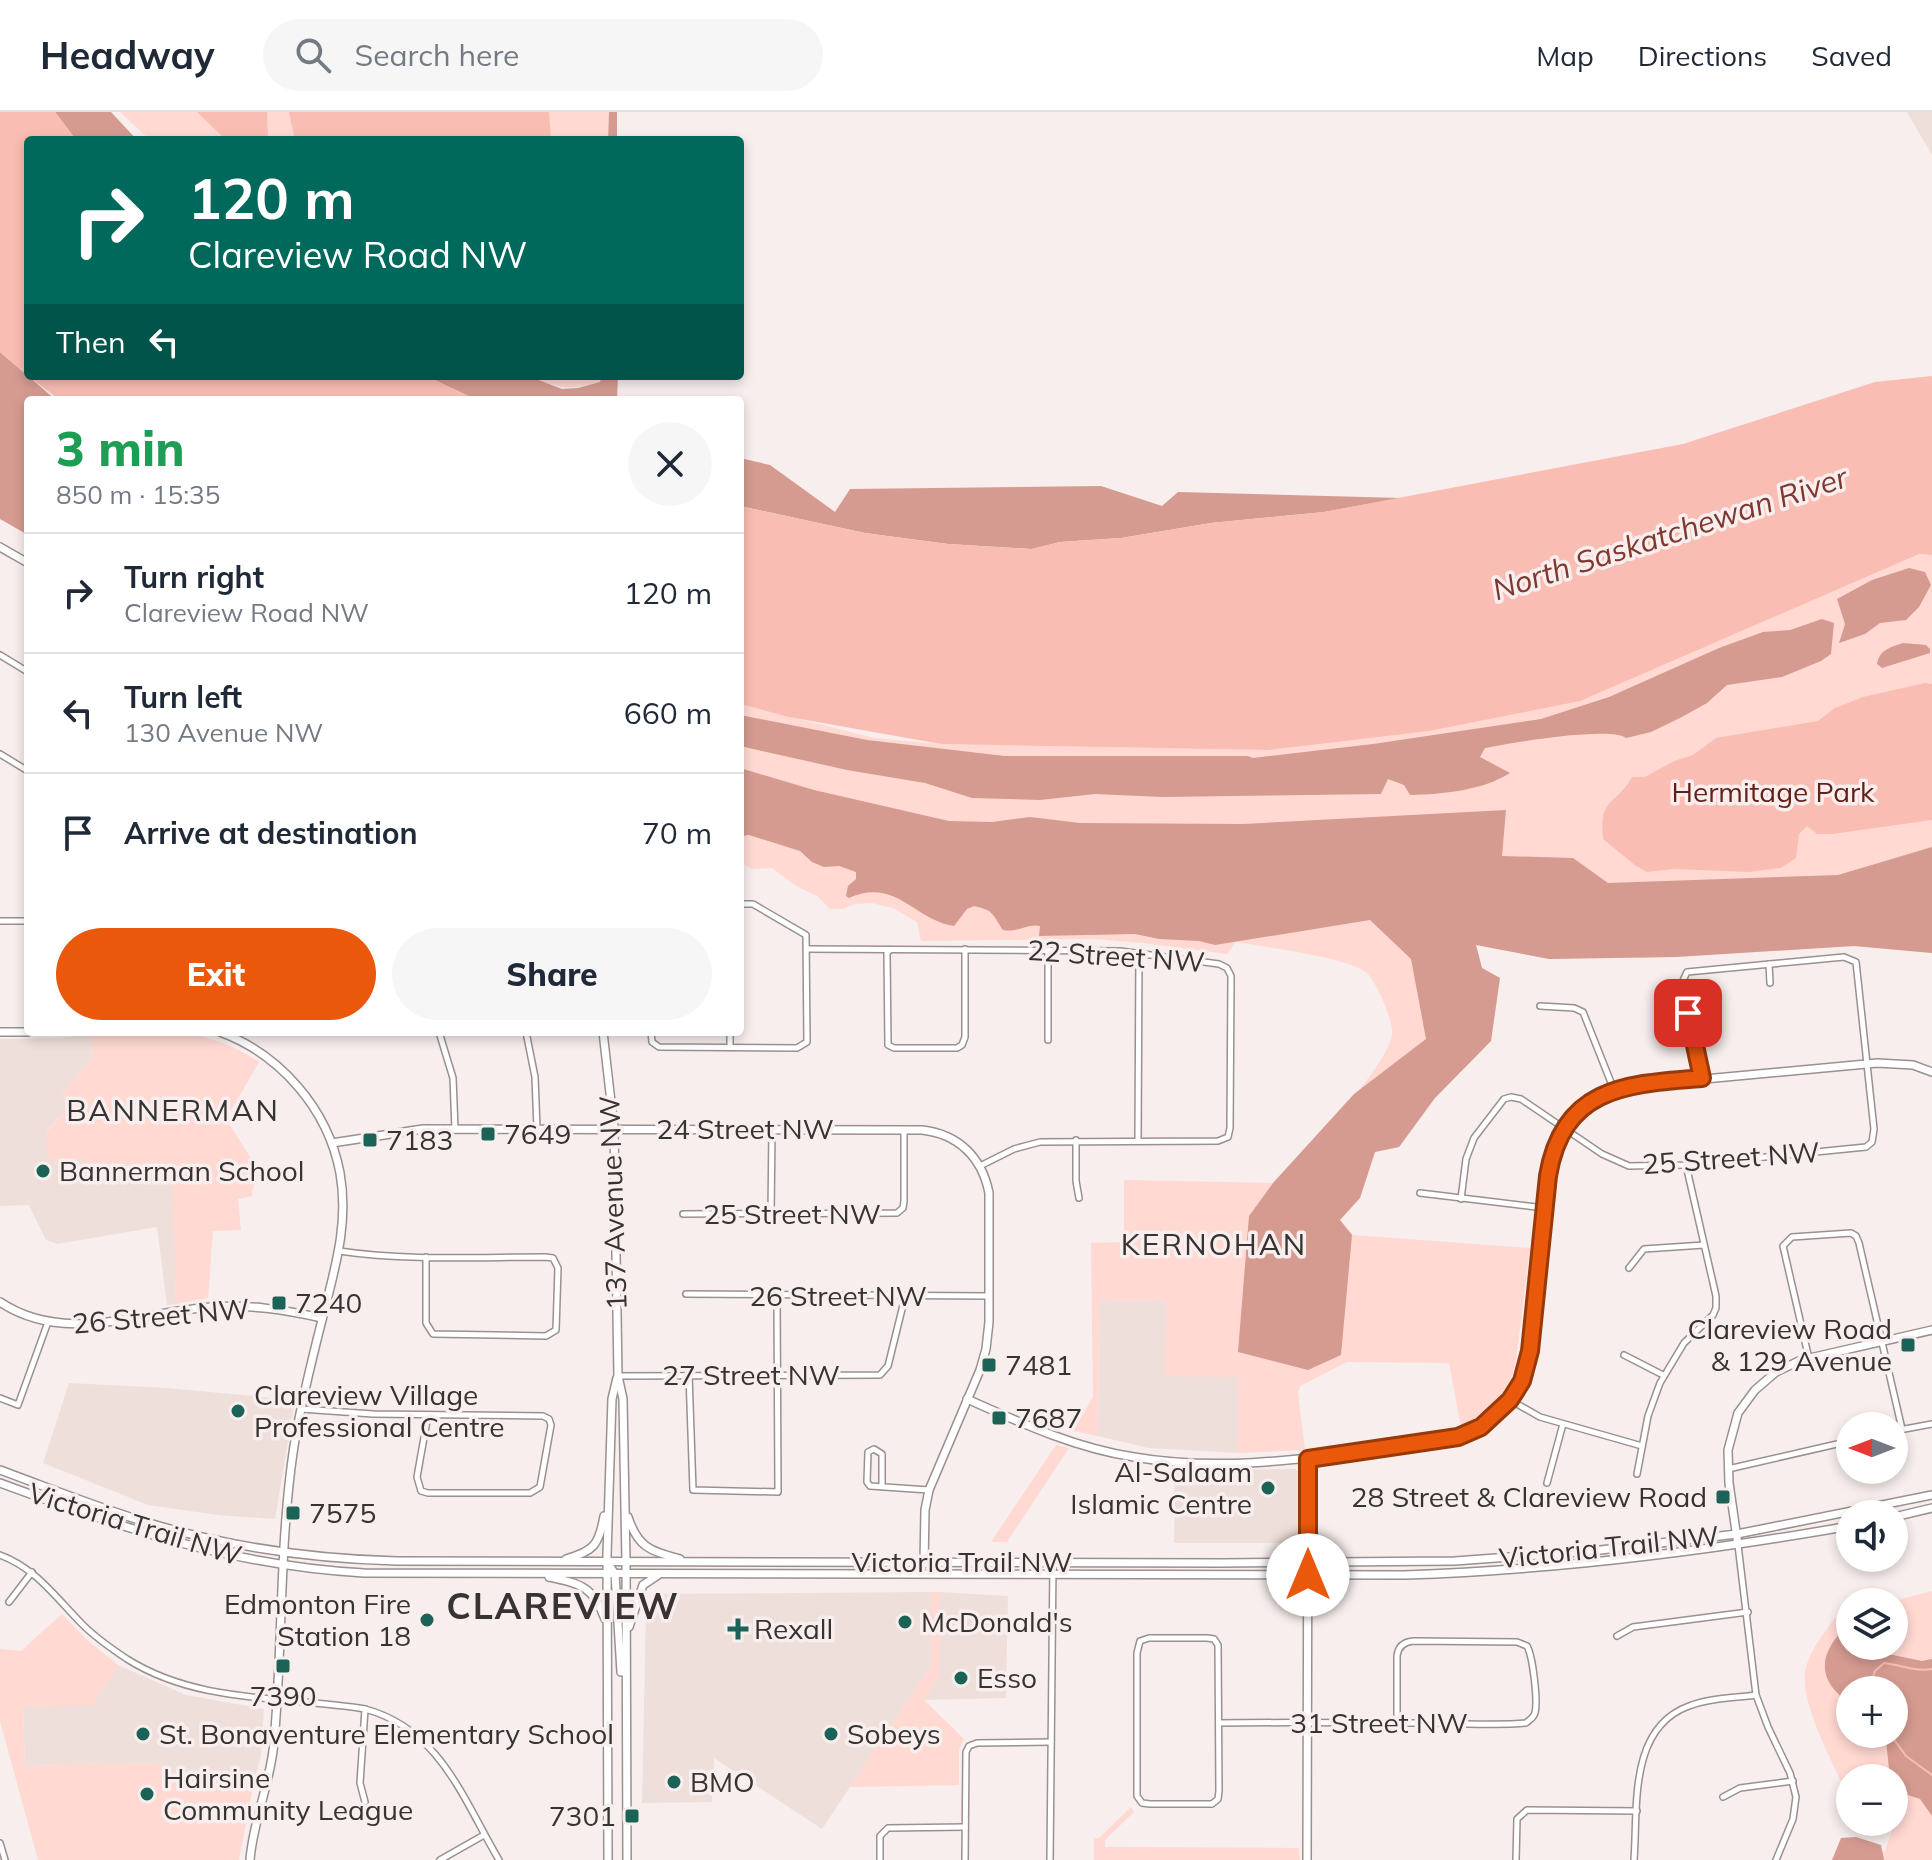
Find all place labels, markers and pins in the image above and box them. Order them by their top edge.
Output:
pin [1654,979,1722,1047]
place label: 7649 [504,1116,571,1151]
place label: 7183 [386,1122,453,1157]
marker: 7649 [479,1125,497,1143]
marker: 7183 [361,1131,379,1149]
place label: Bannerman School [59,1153,305,1188]
marker: Bannerman School [34,1162,52,1180]
place label: 7240 [295,1285,362,1320]
marker: 7240 [270,1294,288,1312]
place label: Clareview Road & 129 Avenue [1687,1311,1892,1378]
marker: Clareview Road & 129 Avenue [1899,1336,1917,1354]
place label: 7481 [1005,1347,1072,1382]
marker: 7481 [980,1356,998,1374]
place label: Clareview Village Professional Centre [254,1377,505,1444]
place label: 7687 [1015,1400,1082,1435]
marker: Clareview Village Professional Centre [229,1402,247,1420]
marker: 7687 [990,1409,1008,1427]
place label: Al-Salaam Islamic Centre [1070,1454,1252,1521]
marker: Al-Salaam Islamic Centre [1259,1479,1277,1497]
place label: 28 Street & Clareview Road [1351,1479,1707,1514]
marker: 28 Street & Clareview Road [1714,1488,1732,1506]
place label: 7575 [309,1495,376,1530]
marker: 7575 [284,1504,302,1522]
place label: Edmonton Fire Station 18 [224,1586,411,1653]
place label: McDonald's [921,1604,1073,1639]
marker: Edmonton Fire Station 18 [418,1611,436,1629]
place label: Rexall [754,1611,833,1646]
marker: McDonald's [896,1613,914,1631]
marker: Rexall [729,1620,747,1638]
marker: 7390 [274,1657,292,1675]
place label: Esso [977,1660,1037,1695]
marker: Esso [952,1669,970,1687]
place label: 7390 [249,1678,317,1713]
place label: St. Bonaventure Elementary School [159,1716,614,1751]
place label: Sobeys [847,1716,941,1751]
marker: St. Bonaventure Elementary School [134,1725,152,1743]
marker: Sobeys [822,1725,840,1743]
place label: Hairsine Community League [163,1760,413,1827]
place label: BMO [690,1764,755,1799]
marker: BMO [665,1773,683,1791]
marker: Hairsine Community League [138,1785,156,1803]
place label: 7301 [549,1798,616,1833]
marker: 7301 [623,1807,641,1825]

